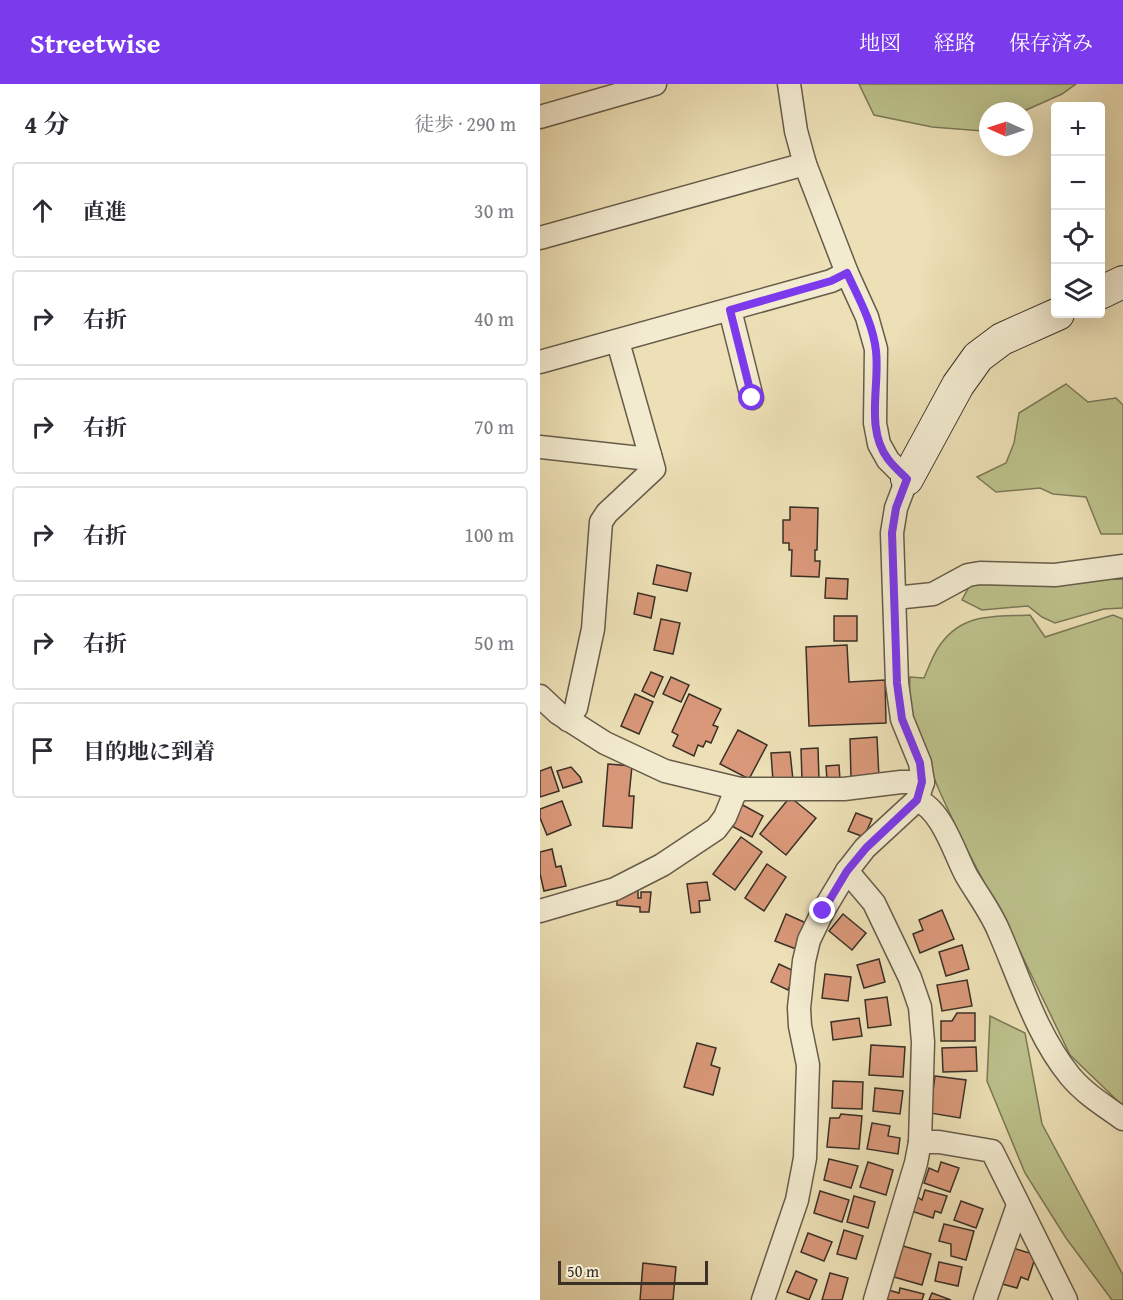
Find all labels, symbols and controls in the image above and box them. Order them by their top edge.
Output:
text: Streetwise [30,22,160,63]
text: 地図 [859,27,901,58]
text: 経路 [934,27,976,58]
text: 保存済み [1009,27,1093,58]
north arrow [979,102,1033,156]
map controls [1051,102,1105,318]
button: + [1051,102,1105,156]
text: 4 分 [24,104,69,143]
text: 徒歩 · 290 m [414,109,516,138]
button: − [1051,156,1105,210]
icon: ahead [26,194,59,227]
text: 直進 [83,195,127,227]
text: 30 m [474,196,514,225]
button: locate [1051,210,1105,264]
button: layers [1051,264,1105,318]
icon: right [26,302,59,335]
text: 右折 [83,303,127,335]
text: 40 m [474,304,514,333]
route start [738,384,764,410]
icon: right [26,410,59,443]
text: 右折 [83,411,127,443]
text: 70 m [474,412,514,441]
icon: right [26,518,59,551]
text: 右折 [83,519,127,551]
text: 100 m [464,520,514,549]
icon: right [26,626,59,659]
text: 右折 [83,627,127,659]
text: 50 m [474,628,514,657]
icon: arrive [26,734,59,767]
text: 目的地に到着 [83,735,215,767]
route end [809,897,835,923]
scale bar [558,1258,708,1286]
text: 50 m [567,1259,599,1283]

